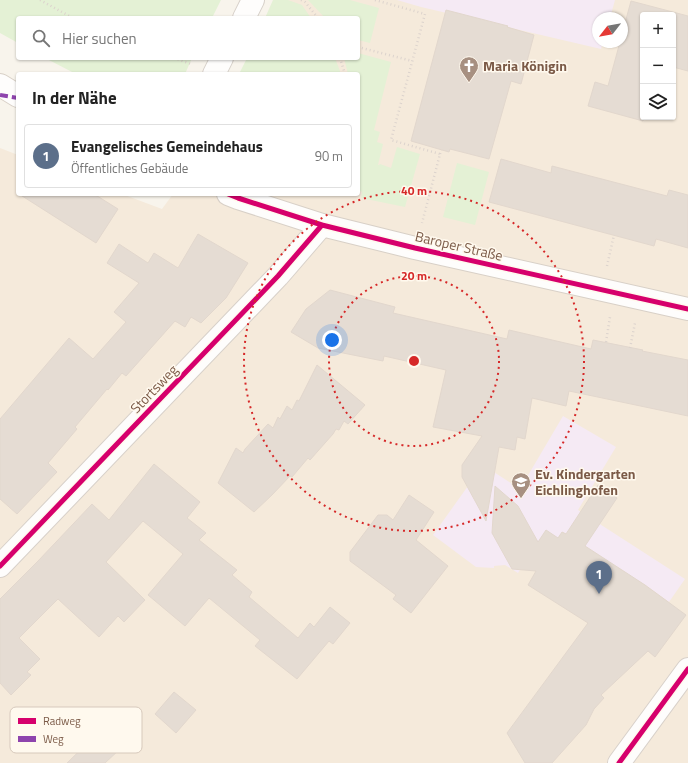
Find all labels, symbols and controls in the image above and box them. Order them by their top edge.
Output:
north arrow [592,12,628,48]
map controls [640,12,676,120]
button: + [640,12,676,48]
search box [16,16,360,60]
icon: search [30,27,52,49]
text: Hier suchen [62,27,137,50]
button: − [640,48,676,84]
church icon: Maria Königin [458,55,480,83]
place label: Maria Königin [483,55,567,76]
button: layers [640,84,676,120]
text: In der Nähe [32,85,117,111]
text: Evangelisches Gemeindehaus [71,135,263,158]
text: 1 [42,146,50,166]
text: 90 m [315,146,343,166]
text: Öffentliches Gebäude [71,158,188,178]
text: 40 m [401,181,427,200]
street label: Baroper Straße [413,225,505,266]
text: 20 m [401,266,427,285]
your location [322,330,342,350]
centre of rings [407,354,421,368]
street label: Stortsweg [125,359,182,418]
place label: Ev. Kindergarten Eichlinghofen [535,463,636,500]
school or university icon: Ev. Kindergarten Eichlinghofen [510,471,532,499]
pin: 1 [586,561,612,594]
legend [10,707,142,753]
text: Radweg [43,713,81,729]
text: Weg [43,731,64,747]

